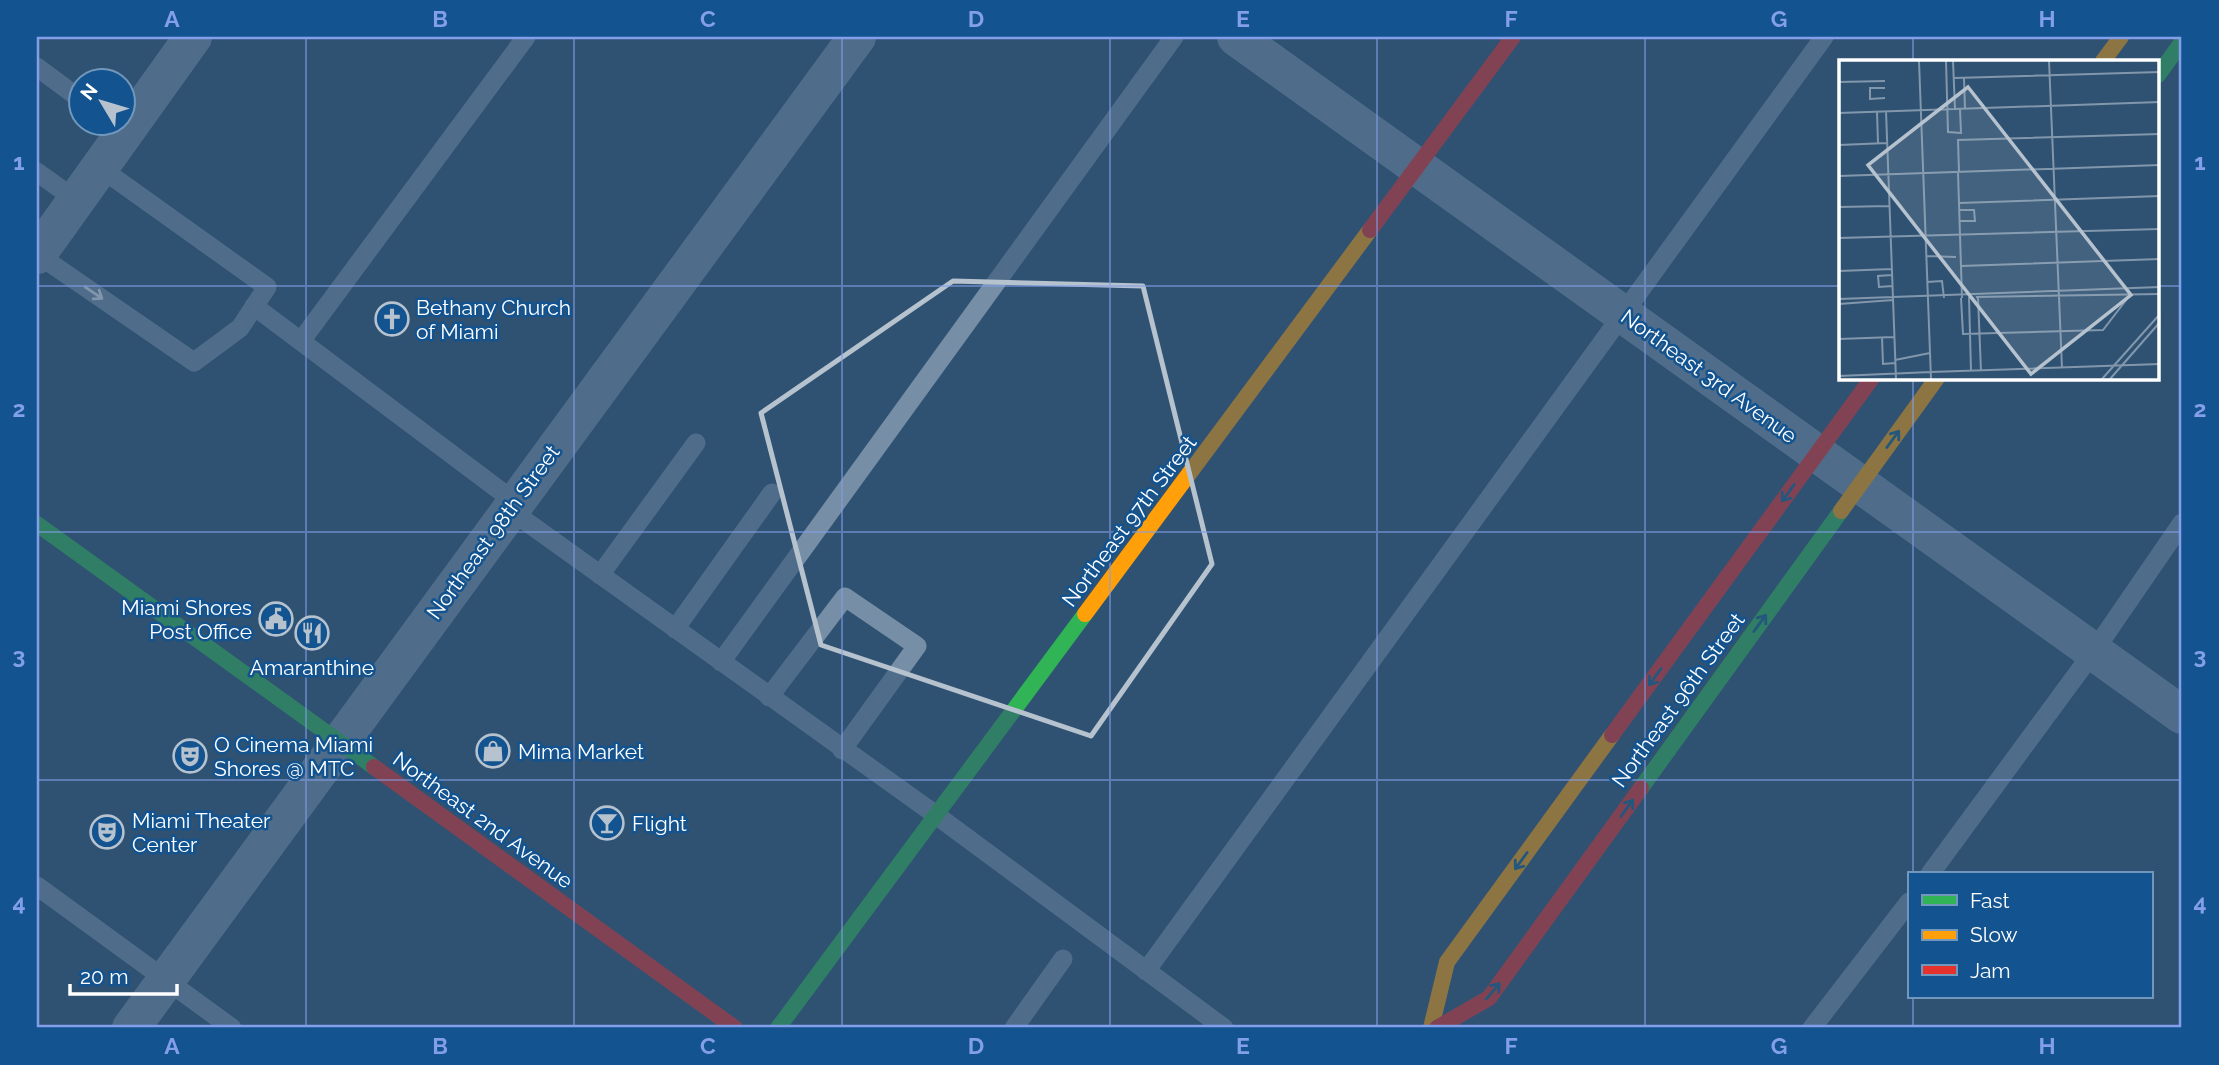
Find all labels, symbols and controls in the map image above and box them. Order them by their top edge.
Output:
text: A [164,5,180,32]
text: B [432,5,448,32]
text: C [700,5,716,32]
text: D [968,5,984,32]
text: E [1236,5,1250,32]
text: F [1504,5,1518,32]
text: G [1771,5,1787,32]
text: H [2038,5,2056,32]
inset map [1839,60,2160,380]
north arrow [66,66,136,136]
text: N [75,79,102,104]
text: 1 [13,148,25,175]
text: 1 [2194,148,2206,175]
one-way arrow [84,286,103,300]
place label: Bethany Church of Miami [416,295,571,344]
church icon: Bethany Church of Miami [373,300,411,338]
street label: Northeast 3rd Avenue [1616,304,1802,448]
text: 2 [13,395,25,422]
text: 2 [2194,395,2206,422]
one-way arrow [1886,430,1900,449]
street label: Northeast 97th Street [1057,431,1201,611]
street label: Northeast 98th Street [421,440,565,624]
one-way arrow [1781,483,1796,502]
place label: Miami Shores Post Office [121,595,252,644]
public building icon: Miami Shores Post Office [257,600,295,638]
street label: Northeast 96th Street [1606,608,1750,792]
restaurant icon: Amaranthine [293,614,331,652]
one-way arrow [1753,614,1767,633]
text: 3 [13,642,25,669]
text: 3 [2194,642,2206,669]
place label: Amaranthine [250,655,374,680]
one-way arrow [1647,667,1662,686]
place label: O Cinema Miami Shores @ MTC [214,732,373,781]
shop icon: Mima Market [474,732,512,770]
theatre icon: O Cinema Miami Shores @ MTC [171,737,209,775]
place label: Mima Market [518,739,644,764]
street label: Northeast 2nd Avenue [388,746,578,894]
one-way arrow [1620,799,1634,818]
bar icon: Flight [588,804,626,842]
place label: Miami Theater Center [132,808,271,857]
place label: Flight [632,811,687,836]
theatre icon: Miami Theater Center [88,813,126,851]
one-way arrow [1514,851,1528,870]
legend [1908,872,2152,998]
text: Fast [1970,888,2010,913]
text: 4 [12,889,26,916]
text: 4 [2193,889,2207,916]
text: Slow [1970,922,2018,947]
scale bar [70,953,177,997]
text: Jam [1970,958,2011,983]
text: 20 m [80,964,128,989]
one-way arrow [1485,983,1501,1001]
text: A [164,1032,180,1059]
text: B [432,1032,448,1059]
text: C [700,1032,716,1059]
text: D [968,1032,984,1059]
text: E [1236,1032,1250,1059]
text: F [1504,1032,1518,1059]
text: G [1771,1032,1787,1059]
text: H [2038,1032,2056,1059]

